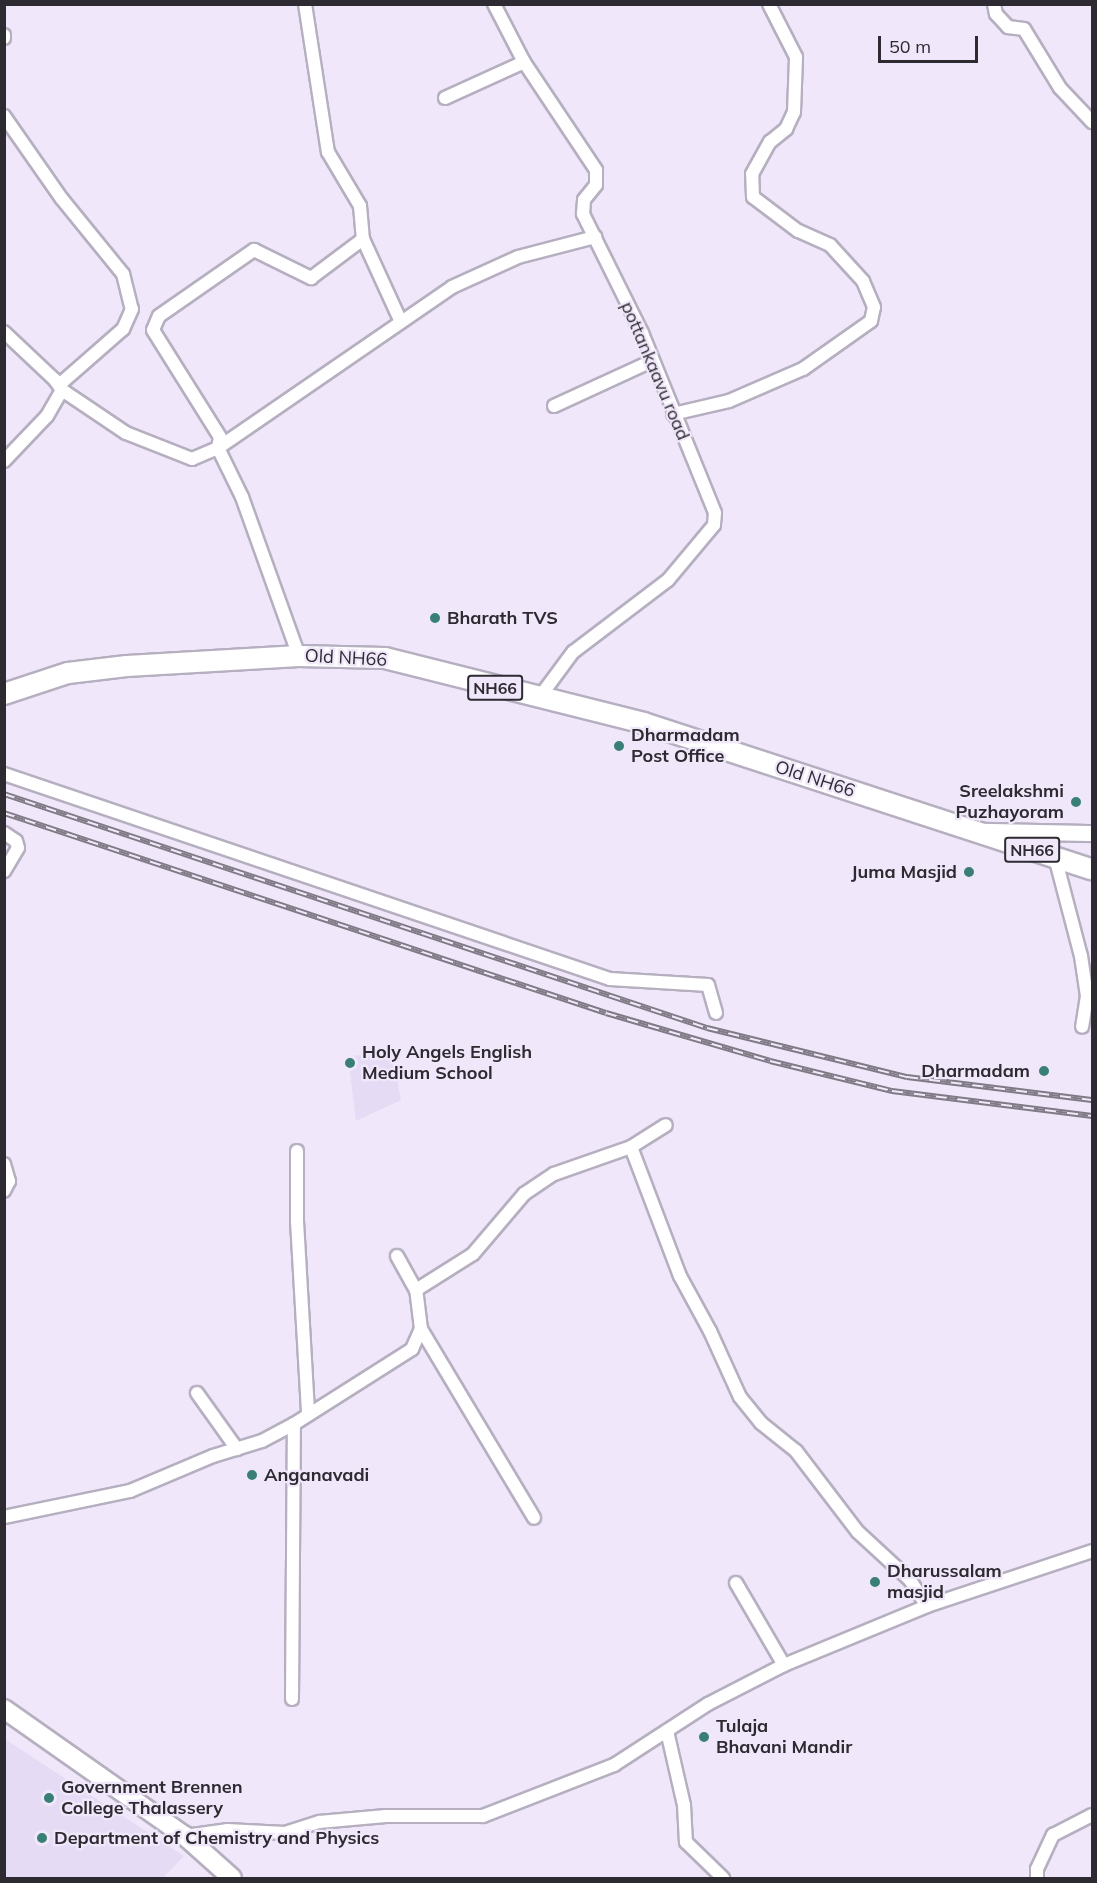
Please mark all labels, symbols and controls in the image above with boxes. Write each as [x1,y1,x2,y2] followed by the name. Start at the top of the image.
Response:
[881,24,982,62] scale bar
[889,35,931,58] text: 50 m
[616,299,694,443] street label: pottankaavu road
[447,607,558,629] place label: Bharath TVS
[428,611,442,625] marker: Bharath TVS
[304,645,388,671] street label: Old NH66
[466,675,524,701] road number: NH66
[631,725,740,768] place label: Dharmadam Post Office
[612,739,626,753] marker: Dharmadam Post Office
[772,756,858,802] street label: Old NH66
[955,781,1064,824] place label: Sreelakshmi Puzhayoram
[1069,795,1083,809] marker: Sreelakshmi Puzhayoram
[1004,837,1060,863] road number: NH66
[851,861,957,883] place label: Juma Masjid
[962,865,976,879] marker: Juma Masjid
[362,1042,532,1084] place label: Holy Angels English Medium School
[343,1056,357,1070] marker: Holy Angels English Medium School
[921,1060,1030,1082] place label: Dharmadam
[1035,1062,1053,1080] marker: Dharmadam
[264,1464,369,1486] place label: Anganavadi
[245,1468,259,1482] marker: Anganavadi
[887,1561,1002,1604] place label: Dharussalam masjid
[868,1575,882,1589] marker: Dharussalam masjid
[716,1716,852,1758] place label: Tulaja Bhavani Mandir
[697,1730,711,1744] marker: Tulaja Bhavani Mandir
[61,1777,242,1820] place label: Government Brennen College Thalassery
[42,1791,56,1805] marker: Government Brennen College Thalassery
[54,1827,379,1849] place label: Department of Chemistry and Physics
[35,1831,49,1845] marker: Department of Chemistry and Physics

